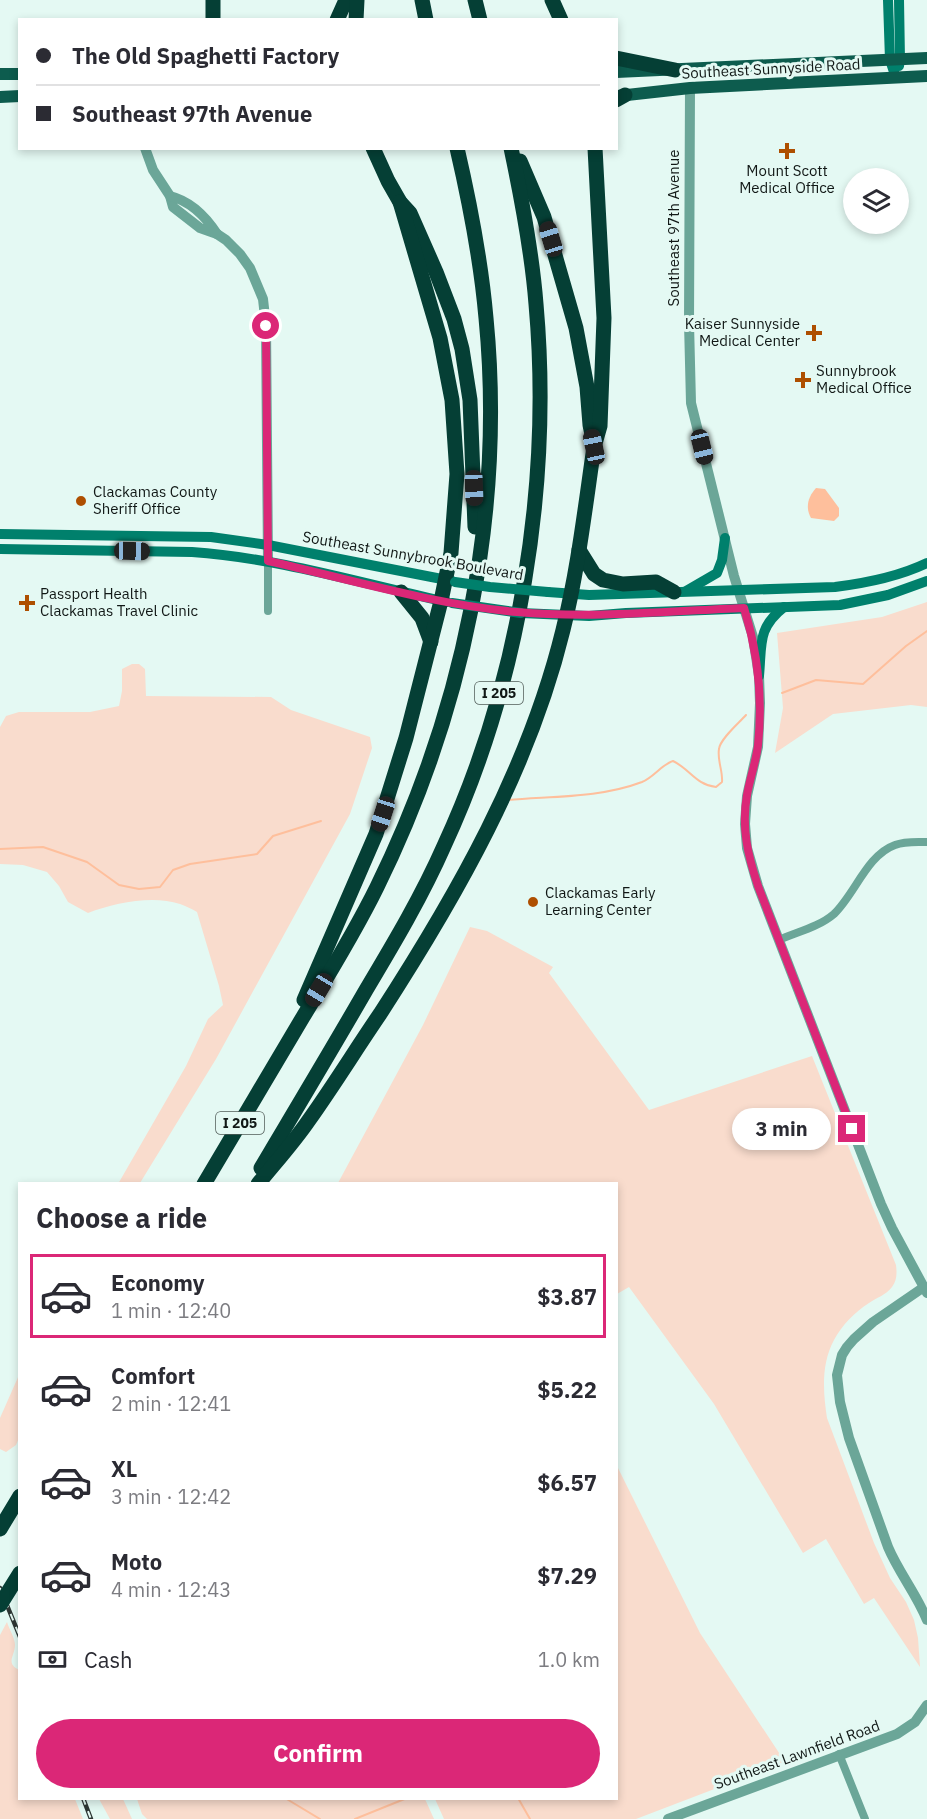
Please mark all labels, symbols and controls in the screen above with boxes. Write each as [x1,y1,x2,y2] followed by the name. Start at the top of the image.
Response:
[72,41,339,70] text: The Old Spaghetti Factory
[681,54,861,83] street label: Southeast Sunnyside Road
[72,99,312,128] text: Southeast 97th Avenue
[778,142,796,160] marker: Mount Scott Medical Office
[664,149,683,307] street label: Southeast 97th Avenue
[739,161,835,197] place label: Mount Scott Medical Office
[843,168,909,234] map controls
[843,168,909,234] button: layers
[537,219,565,259] car
[252,312,279,339] route start
[685,314,800,350] place label: Kaiser Sunnyside Medical Center
[805,324,823,342] marker: Kaiser Sunnyside Medical Center
[816,361,912,397] place label: Sunnybrook Medical Office
[794,371,812,389] marker: Sunnybrook Medical Office
[689,427,715,467] car
[581,428,607,466] car
[464,470,484,506] car
[93,482,218,518] place label: Clackamas County Sheriff Office
[74,494,88,508] marker: Clackamas County Sheriff Office
[301,527,525,584] street label: Southeast Sunnybrook Boulevard
[114,542,150,560] car
[40,584,199,620] place label: Passport Health Clackamas Travel Clinic
[18,594,36,612] marker: Passport Health Clackamas Travel Clinic
[475,682,523,704] road number: I 205
[369,794,397,834] car
[545,883,656,919] place label: Clackamas Early Learning Center
[526,895,540,909] marker: Clackamas Early Learning Center
[302,970,336,1010] car
[732,1108,831,1150] callout: 3 min
[216,1112,264,1134] road number: I 205
[755,1115,808,1142] text: 3 min
[838,1115,865,1142] route end
[36,1200,207,1235] text: Choose a ride
[111,1268,205,1297] text: Economy
[39,1269,93,1323] icon: car
[537,1282,597,1311] text: $3.87
[111,1297,231,1324] text: 1 min · 12:40
[111,1361,195,1390] text: Comfort
[39,1362,93,1416] icon: car
[537,1375,597,1404] text: $5.22
[111,1390,231,1417] text: 2 min · 12:41
[111,1454,137,1483] text: XL
[39,1455,93,1509] icon: car
[537,1468,597,1497] text: $6.57
[111,1483,231,1510] text: 3 min · 12:42
[111,1547,162,1576] text: Moto
[39,1548,93,1602] icon: car
[537,1561,597,1590] text: $7.29
[111,1576,231,1603] text: 4 min · 12:43
[36,1643,69,1676] icon: cash
[84,1645,133,1674] text: Cash
[538,1646,600,1673] text: 1.0 km
[711,1716,882,1793] street label: Southeast Lawnfield Road
[36,1719,600,1788] button: Confirm

